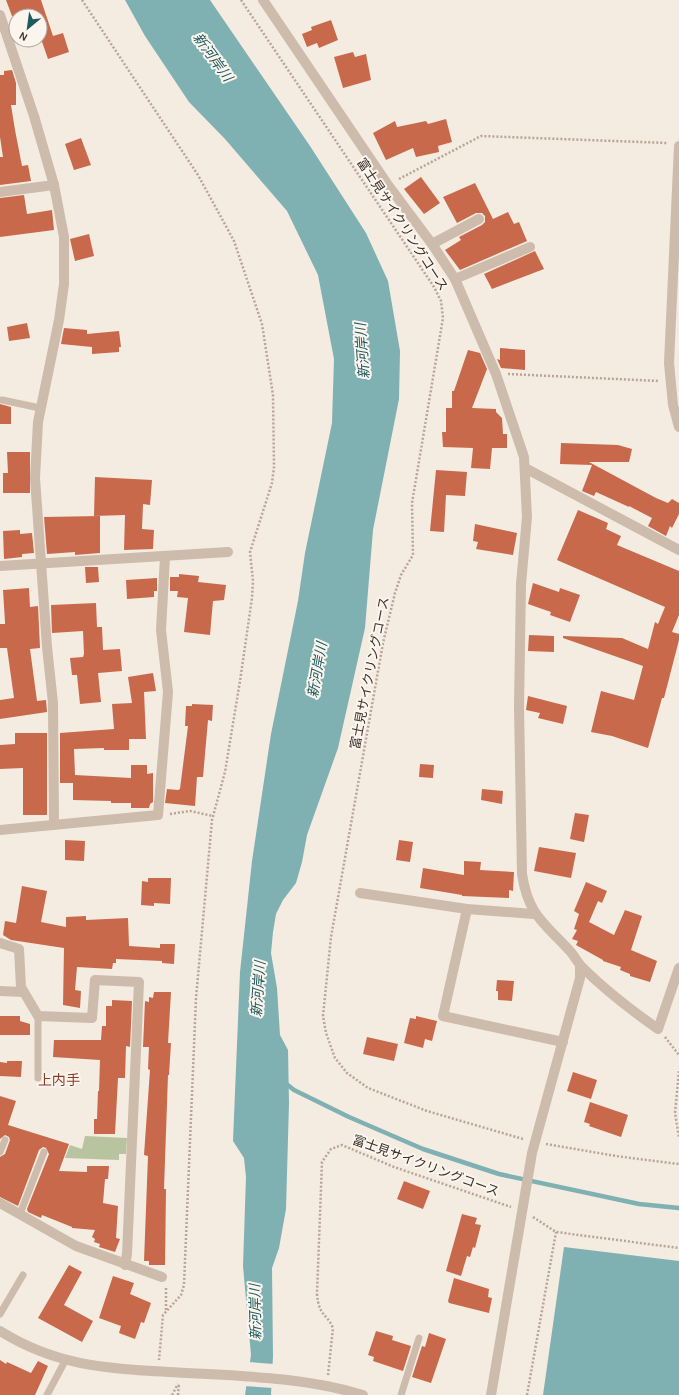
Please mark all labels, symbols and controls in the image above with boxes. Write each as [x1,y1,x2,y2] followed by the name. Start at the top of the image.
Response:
[8,8,48,48] north arrow
[17,29,30,44] text: N
[189,30,237,87] water label: 新河岸川
[354,155,451,293] street label: 富士見サイクリングコース
[352,320,373,379] water label: 新河岸川
[347,596,392,751] street label: 富士見サイクリングコース
[304,639,331,699] water label: 新河岸川
[248,959,269,1018] water label: 新河岸川
[38,1072,80,1089] district label: 上内手
[350,1132,501,1199] street label: 富士見サイクリングコース
[246,1282,264,1340] water label: 新河岸川

